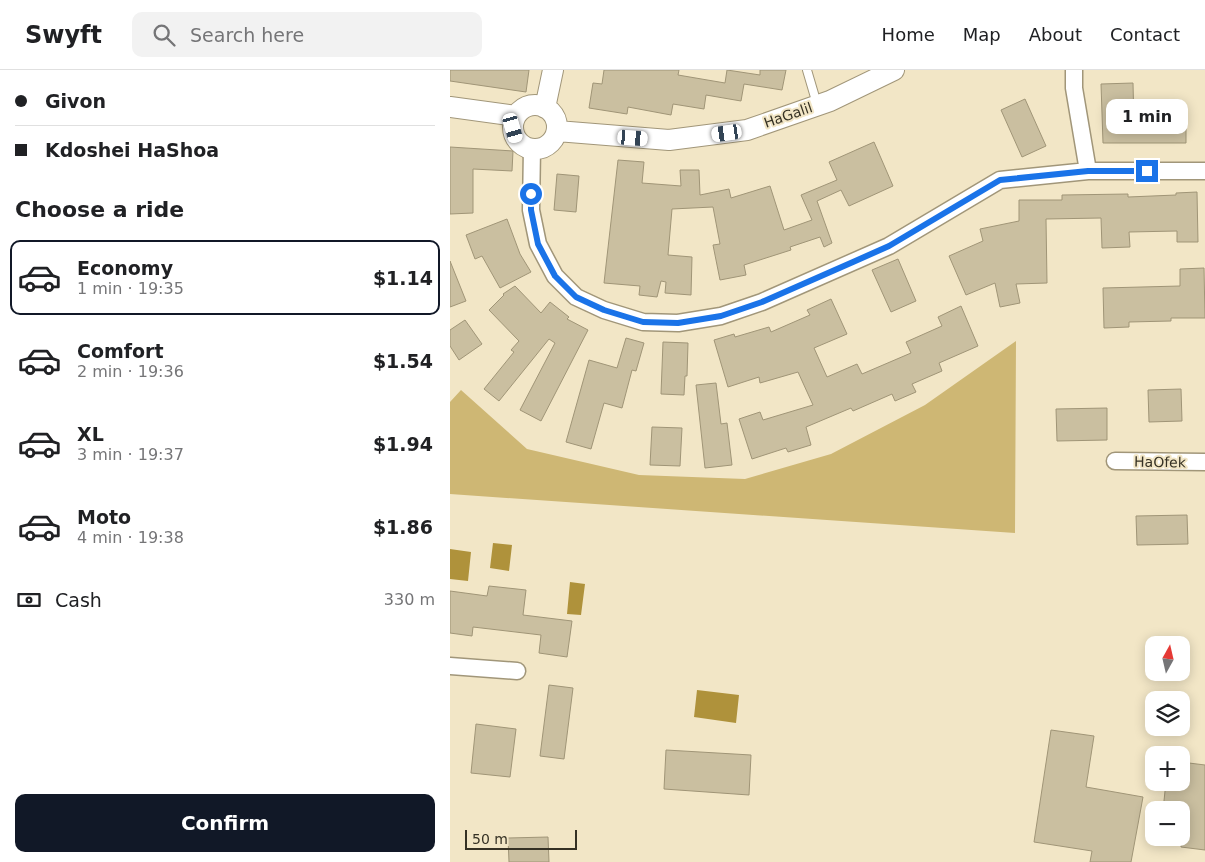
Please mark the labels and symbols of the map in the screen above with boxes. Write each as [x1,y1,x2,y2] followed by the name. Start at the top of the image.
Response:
[1106,98,1188,134] callout: 1 min
[762,99,814,131] street label: HaGalil
[501,112,524,144] car
[711,123,742,143] car
[617,129,648,147] car
[1136,160,1158,182] route end
[520,183,542,205] route start
[1134,454,1187,470] street label: HaOfek
[1145,636,1190,681] north arrow
[465,827,578,850] scale bar

